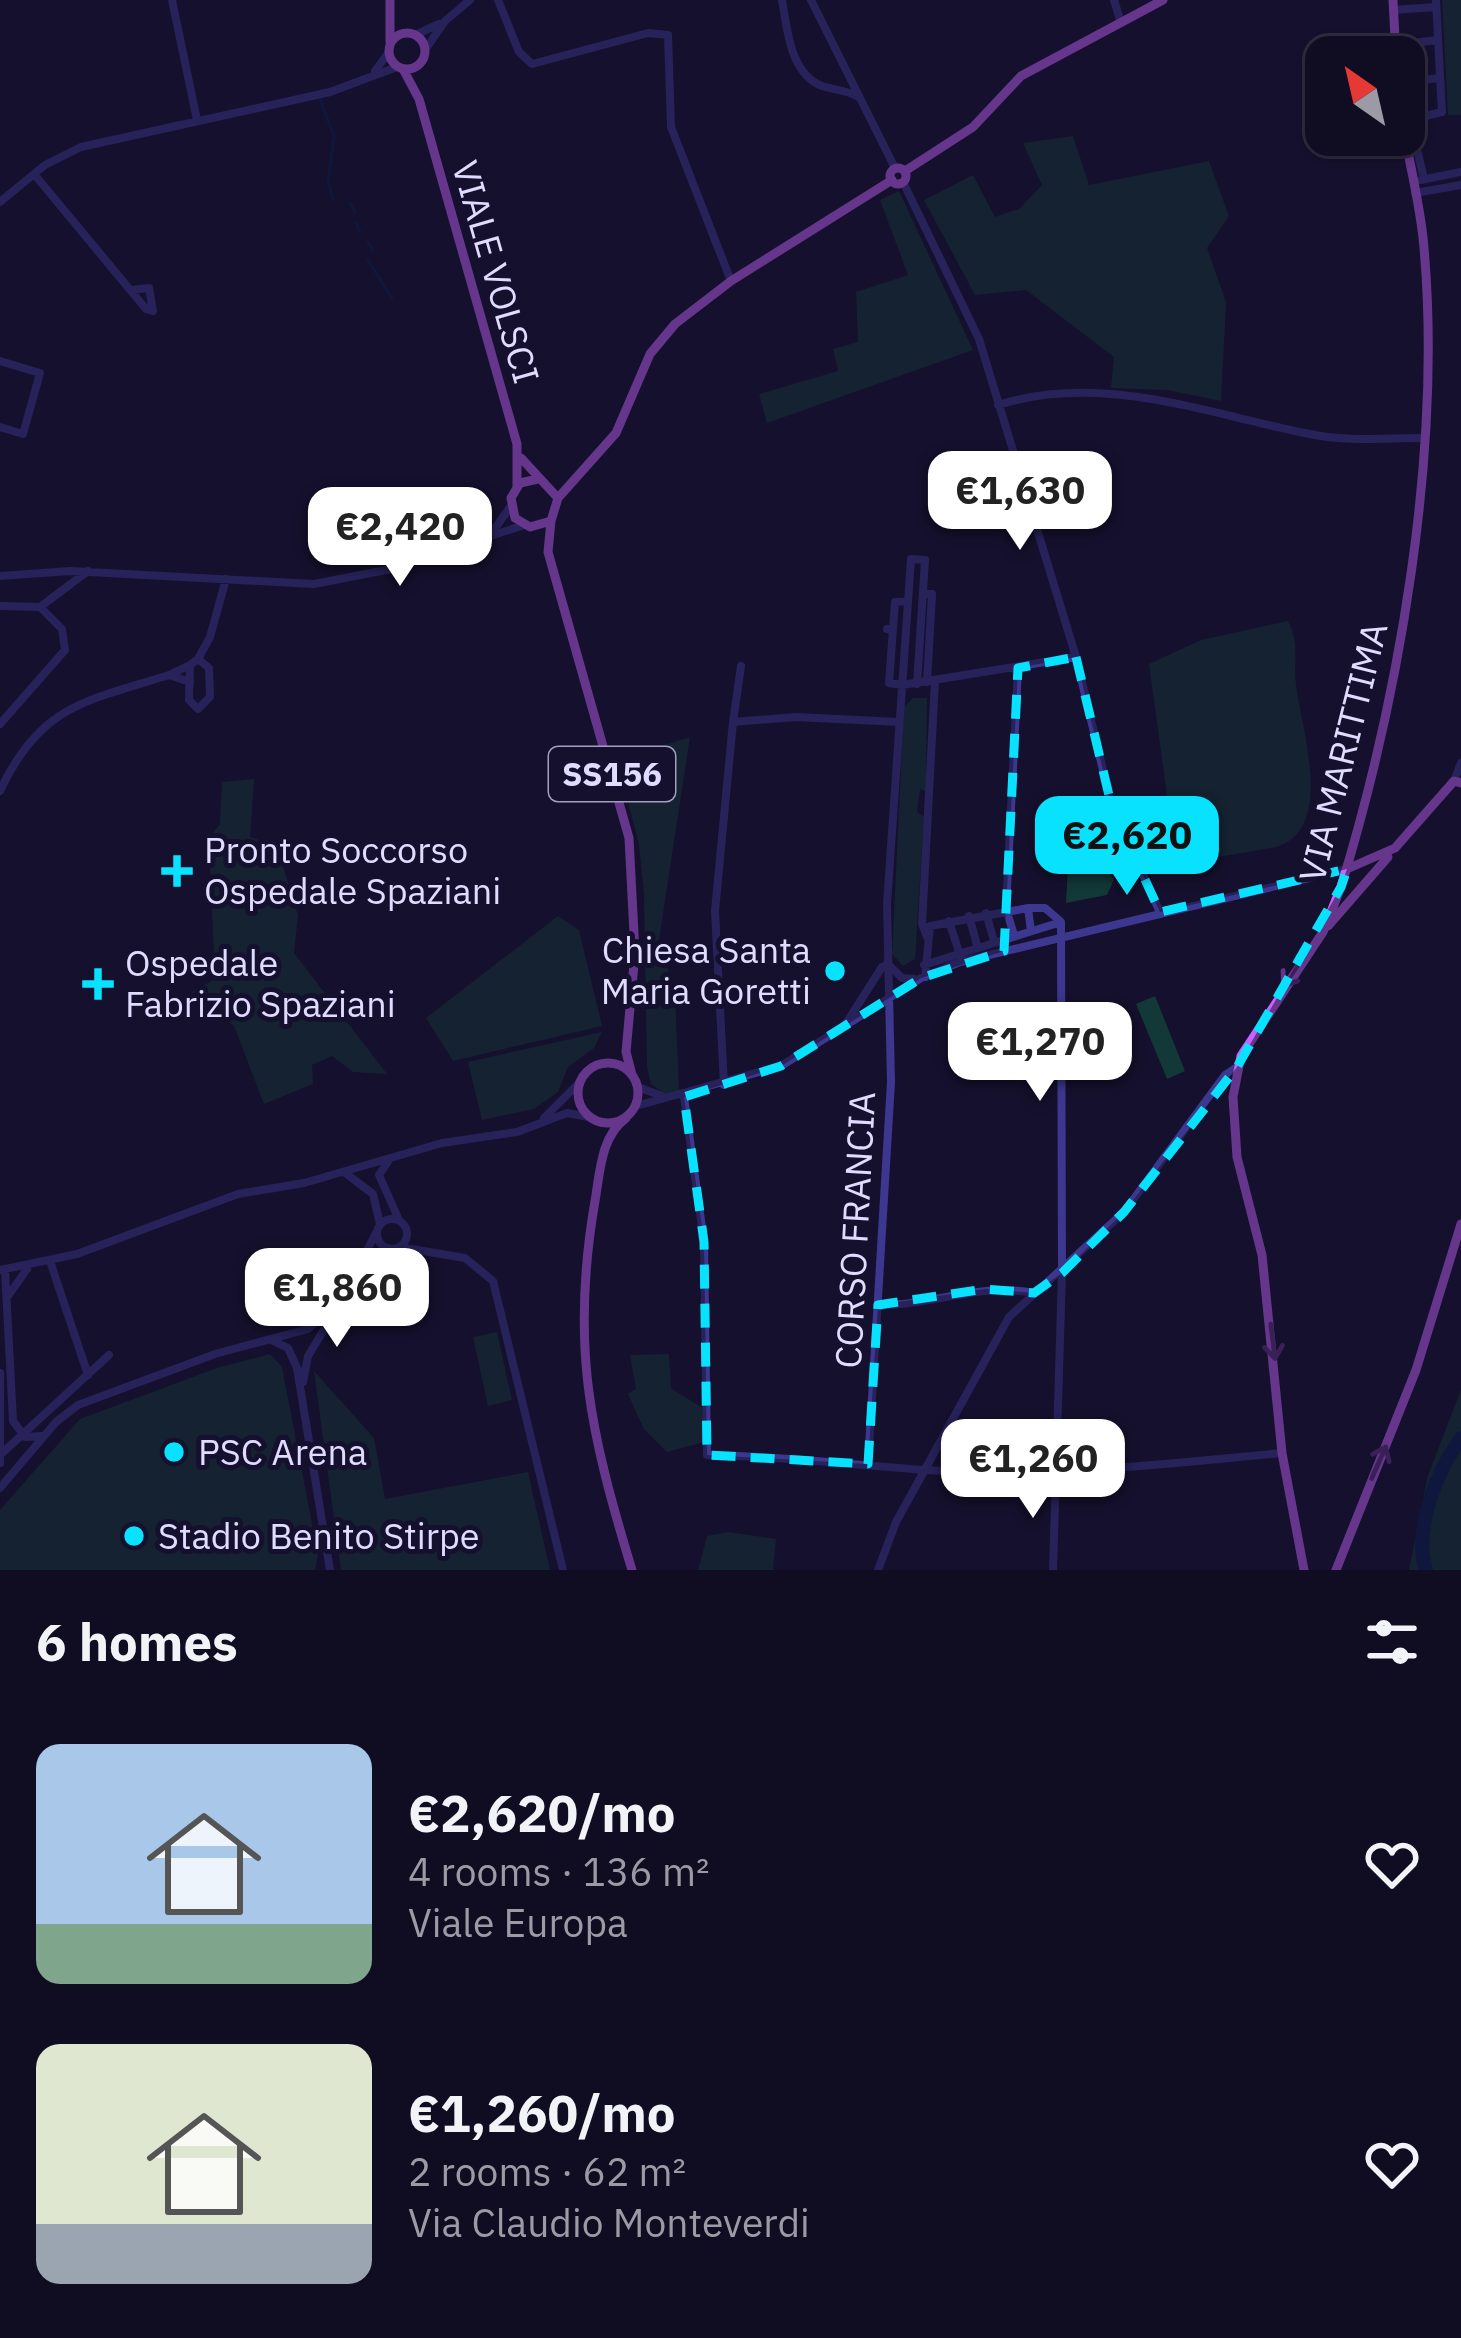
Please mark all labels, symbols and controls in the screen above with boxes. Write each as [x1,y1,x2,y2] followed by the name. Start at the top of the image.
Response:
[1305,36,1425,156] north arrow
[1305,36,1425,156] map controls
[442,155,551,389] street label: VIALE VOLSCI
[922,451,1118,553] pin: €1,630
[955,464,1085,515] text: €1,630
[302,487,498,589] pin: €2,420
[335,500,465,551] text: €2,420
[1288,617,1397,887] street label: VIA MARITTIMA
[549,747,675,801] road number: SS156
[1029,796,1225,898] pin: €2,620
[1062,809,1192,860] text: €2,620
[204,826,501,914] place label: Pronto Soccorso Ospedale Spaziani
[161,855,193,887] marker: Pronto Soccorso Ospedale Spaziani
[601,926,811,1014] place label: Chiesa Santa Maria Goretti
[125,939,396,1027] place label: Ospedale Fabrizio Spaziani
[1281,955,1307,988] one-way arrow
[822,958,848,984] marker: Chiesa Santa Maria Goretti
[82,968,114,1000] marker: Ospedale Fabrizio Spaziani
[942,1002,1138,1104] pin: €1,270
[975,1015,1105,1066] text: €1,270
[824,1091,885,1369] street label: CORSO FRANCIA
[239,1248,435,1350] pin: €1,860
[272,1261,402,1312] text: €1,860
[1263,1322,1285,1361] one-way arrow
[935,1419,1131,1521] pin: €1,260
[198,1428,367,1475] place label: PSC Arena
[968,1432,1098,1483] text: €1,260
[161,1439,187,1465] marker: PSC Arena
[1370,1444,1392,1480] one-way arrow
[158,1512,480,1559] place label: Stadio Benito Stirpe
[121,1523,147,1549] marker: Stadio Benito Stirpe
[36,1609,238,1675] text: 6 homes
[1359,1609,1425,1675] icon: filters
[408,1780,676,1846] text: €2,620/mo
[132,1792,276,1936] icon: home
[1359,1831,1425,1897] icon: heart
[408,1846,710,1897] text: 4 rooms · 136 m²
[408,1897,628,1948] text: Viale Europa
[408,2080,676,2146] text: €1,260/mo
[132,2092,276,2236] icon: home
[1359,2131,1425,2197] icon: heart
[408,2146,686,2197] text: 2 rooms · 62 m²
[408,2197,810,2248] text: Via Claudio Monteverdi

